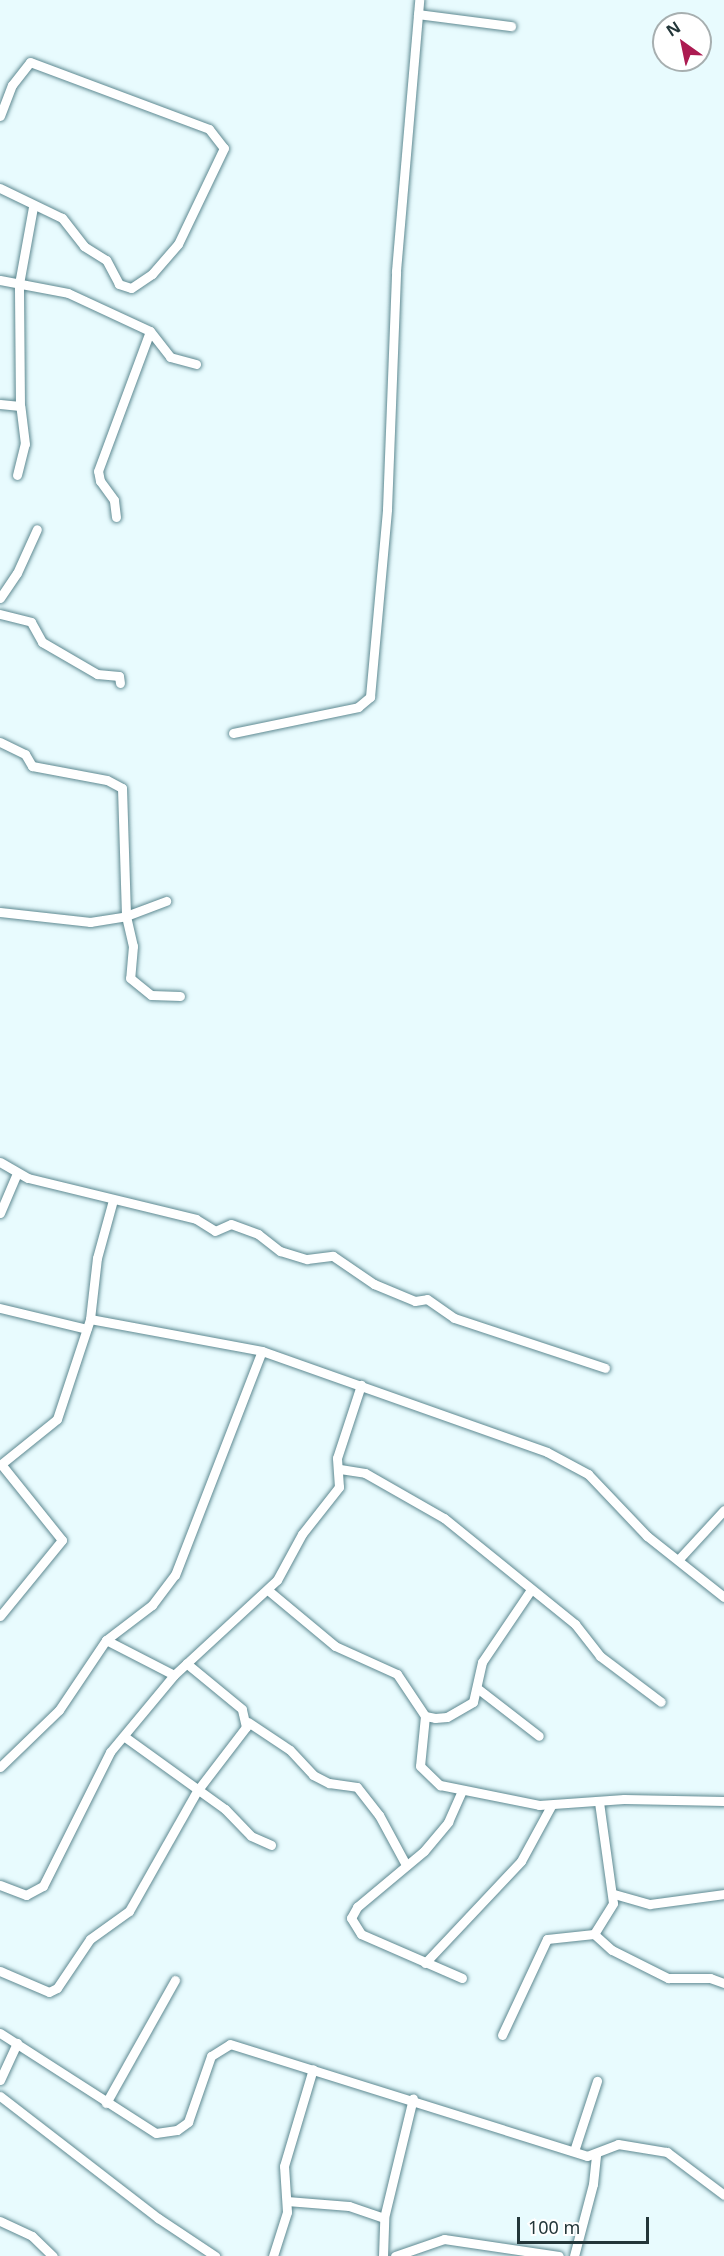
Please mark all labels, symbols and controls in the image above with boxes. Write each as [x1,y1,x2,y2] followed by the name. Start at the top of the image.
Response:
[652,12,712,72] north arrow
[662,16,685,41] text: N
[520,2205,652,2243] scale bar
[528,2215,580,2239] text: 100 m

